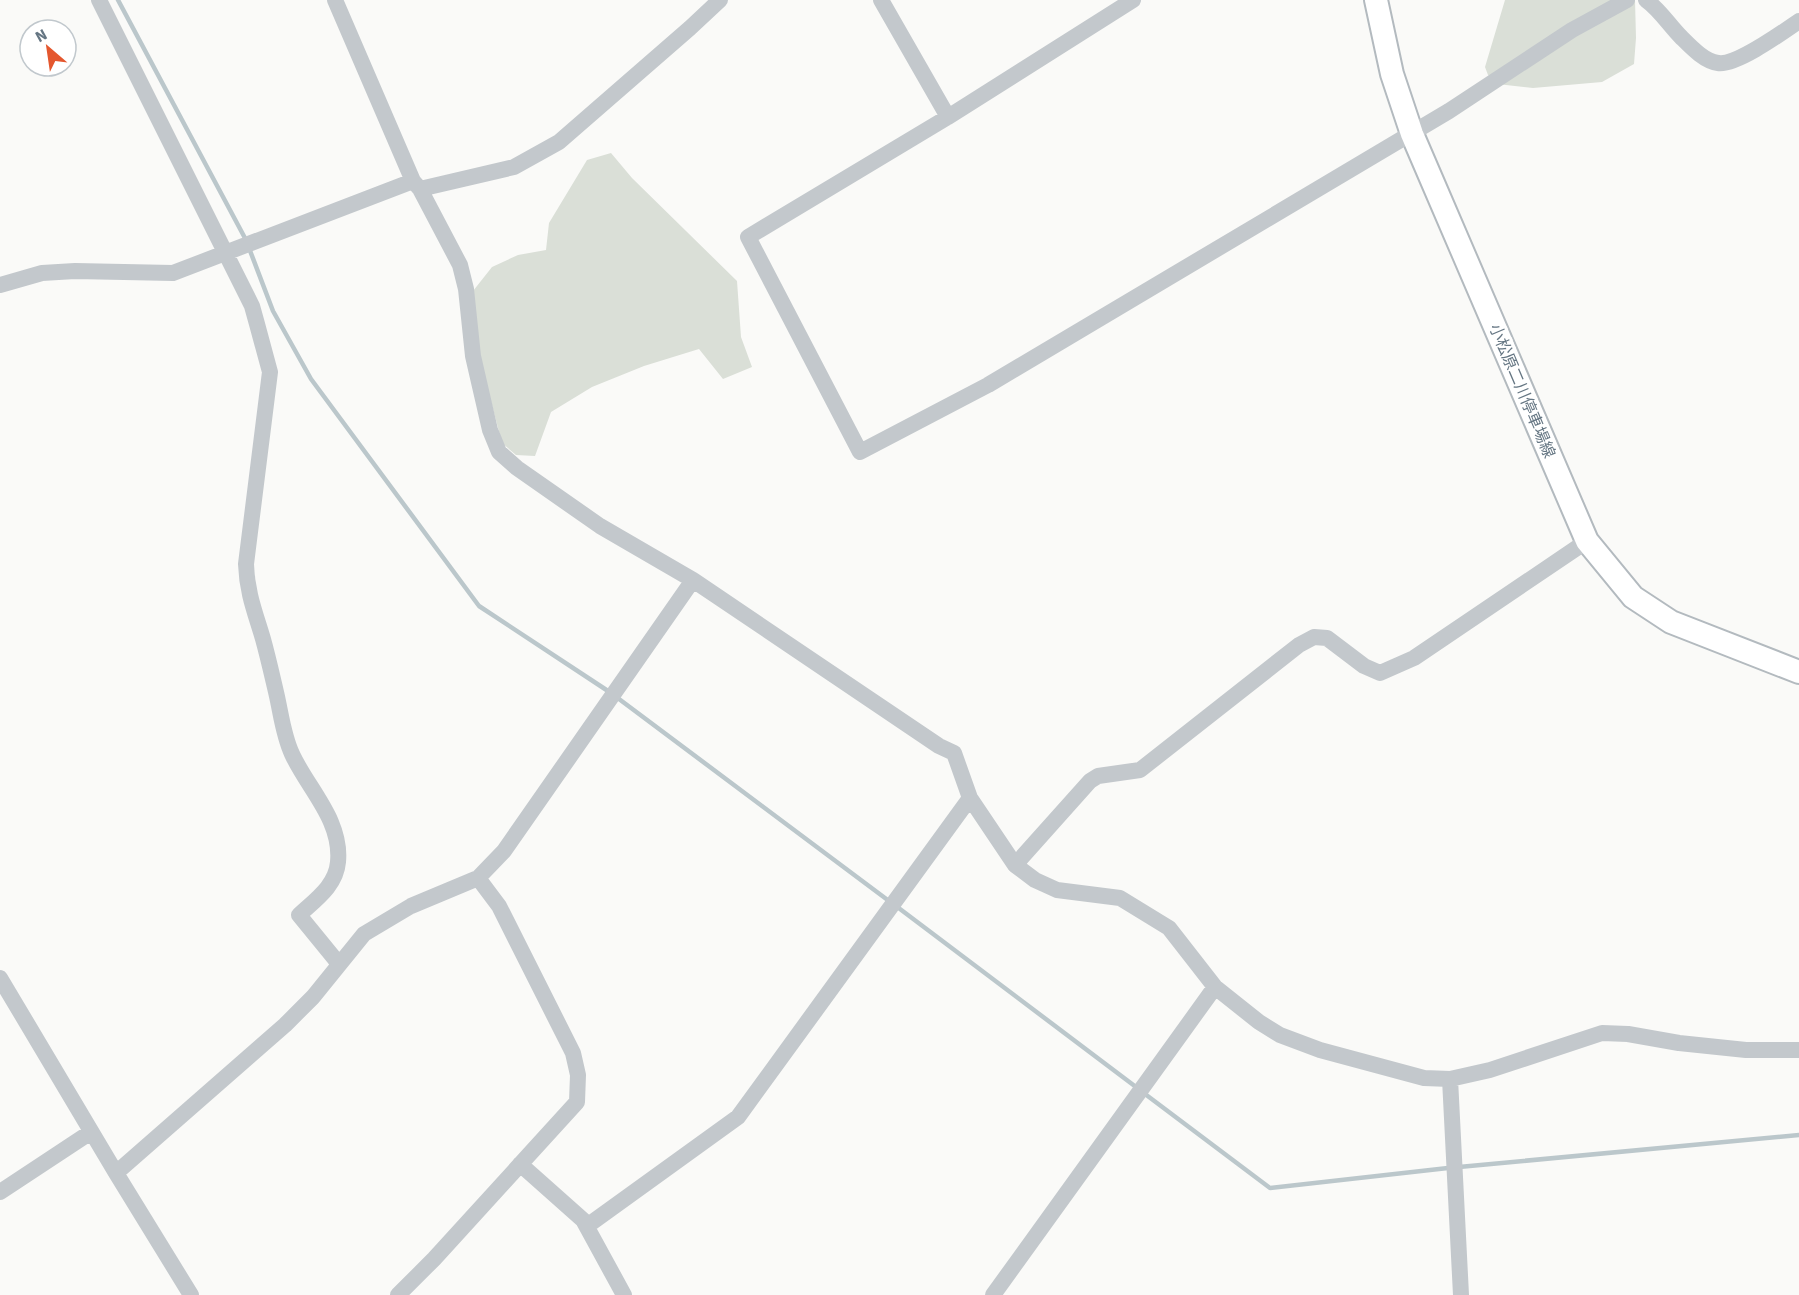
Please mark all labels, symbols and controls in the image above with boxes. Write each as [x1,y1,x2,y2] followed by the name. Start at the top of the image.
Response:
[18,18,78,78] north arrow
[31,24,51,48] text: N
[1484,320,1560,462] street label: 小松原二川停車場線

